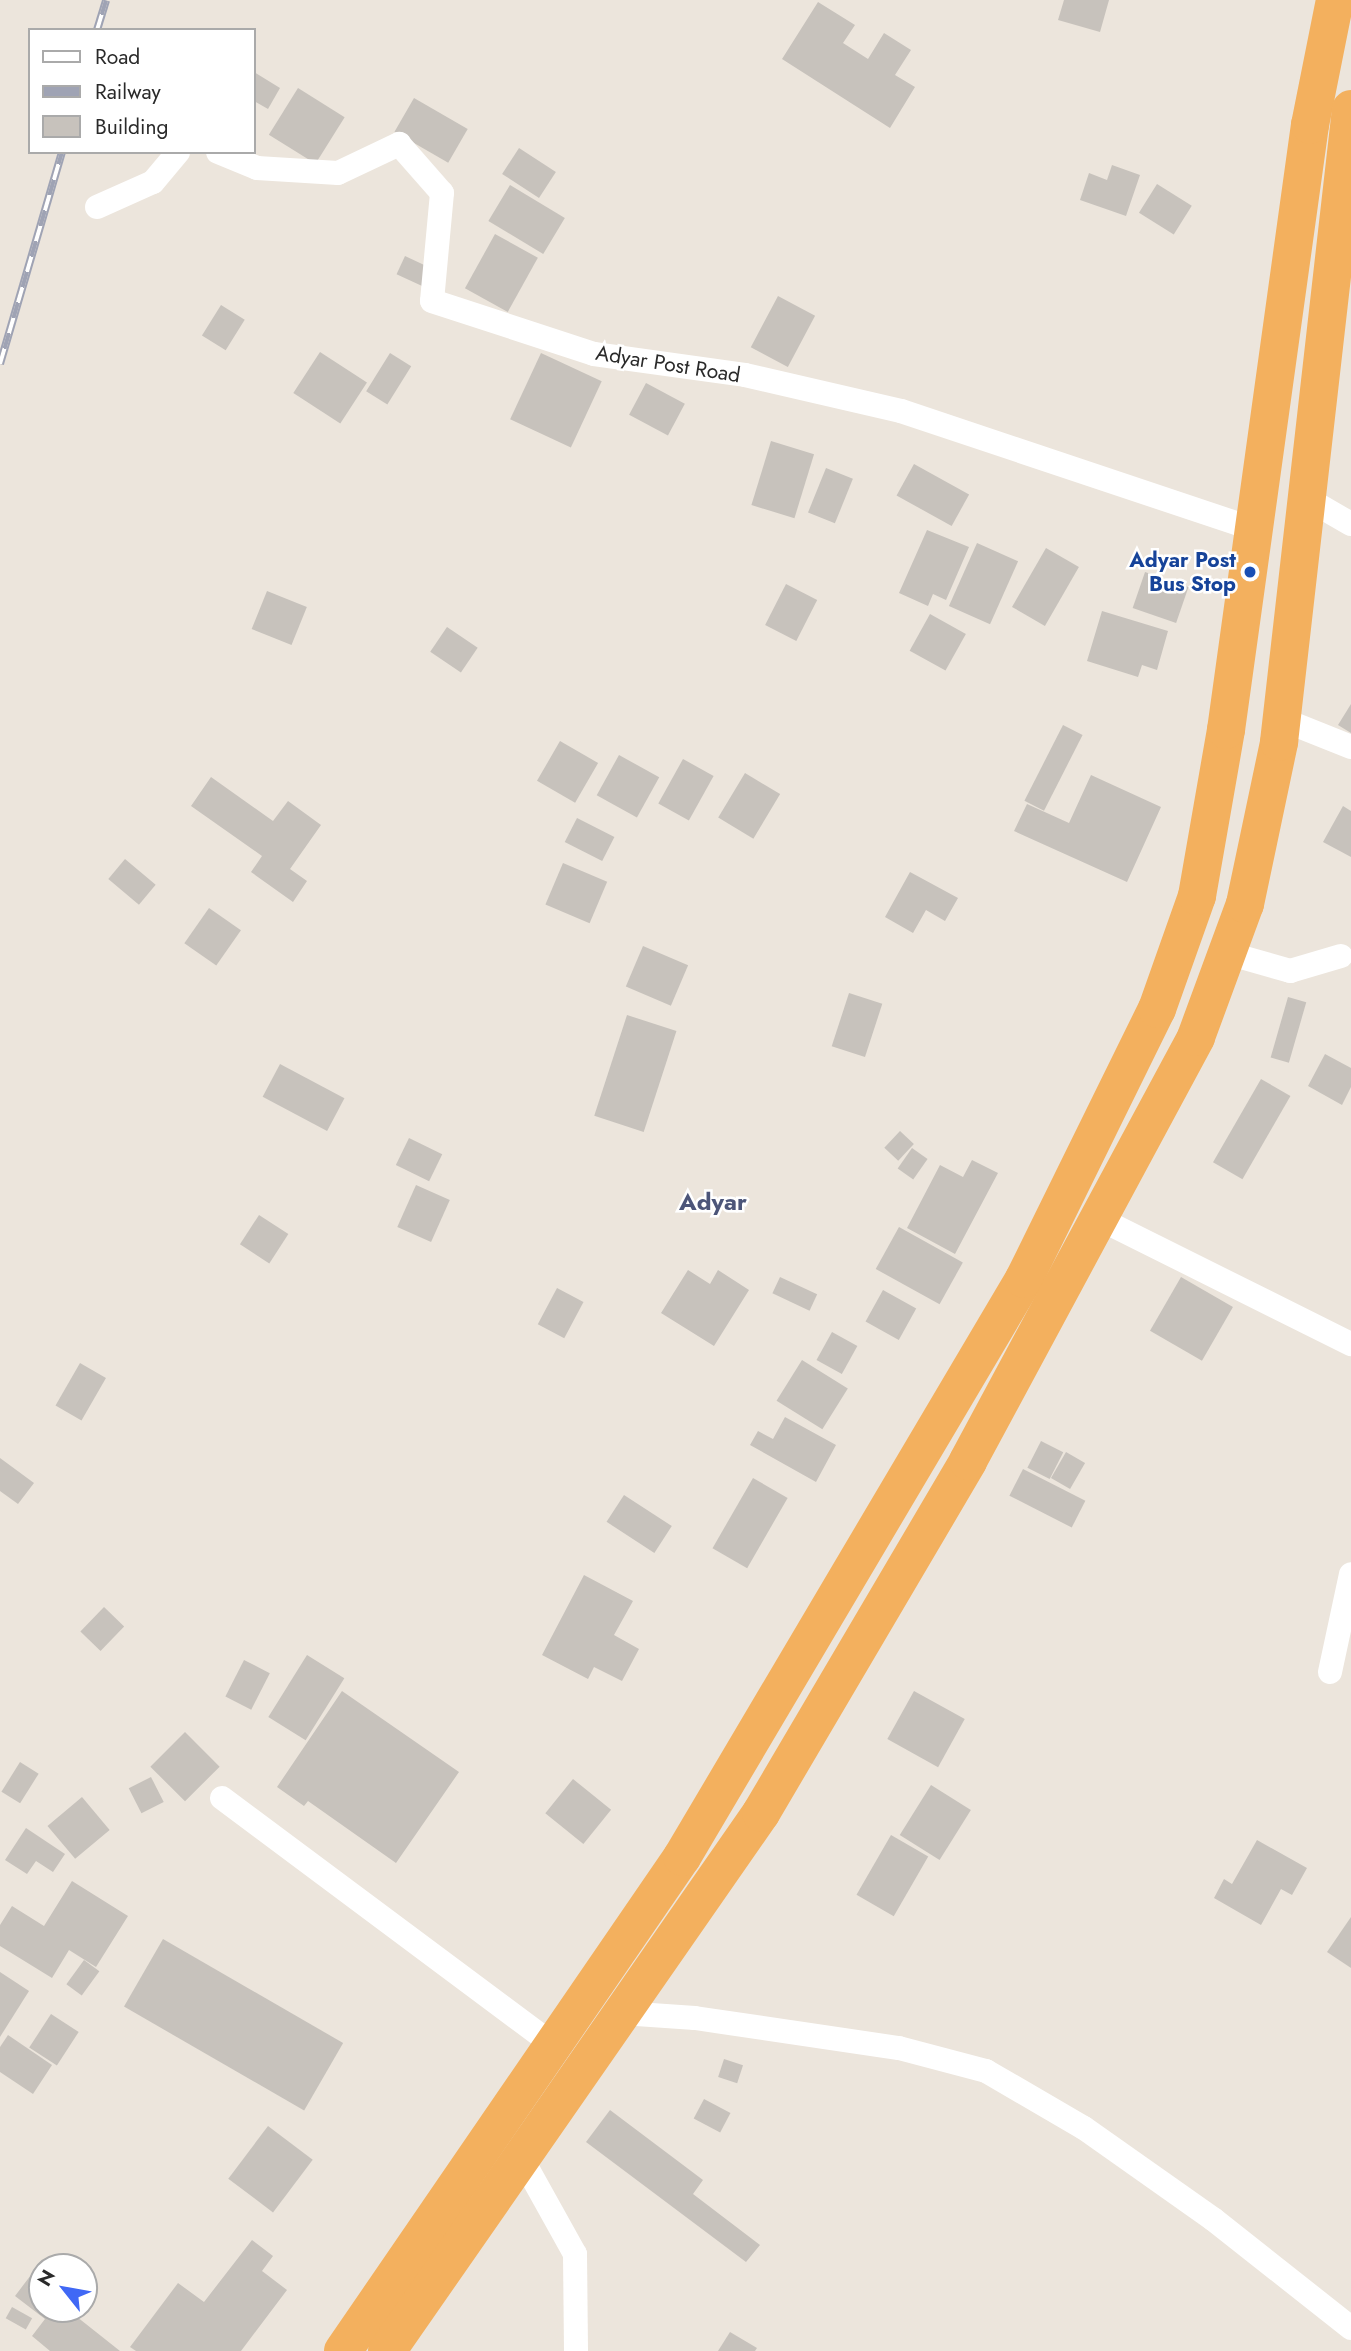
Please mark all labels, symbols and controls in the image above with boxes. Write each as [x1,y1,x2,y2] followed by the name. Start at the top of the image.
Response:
[28,28,256,154] legend
[95,42,140,72] text: Road
[95,77,161,107] text: Railway
[95,112,168,142] text: Building
[594,340,742,388] street label: Adyar Post Road
[1129,547,1236,597] place label: Adyar Post Bus Stop
[1242,564,1258,580] marker: Adyar Post Bus Stop
[679,1188,747,1216] district label: Adyar
[28,2253,98,2323] north arrow
[31,2265,62,2291] text: N

